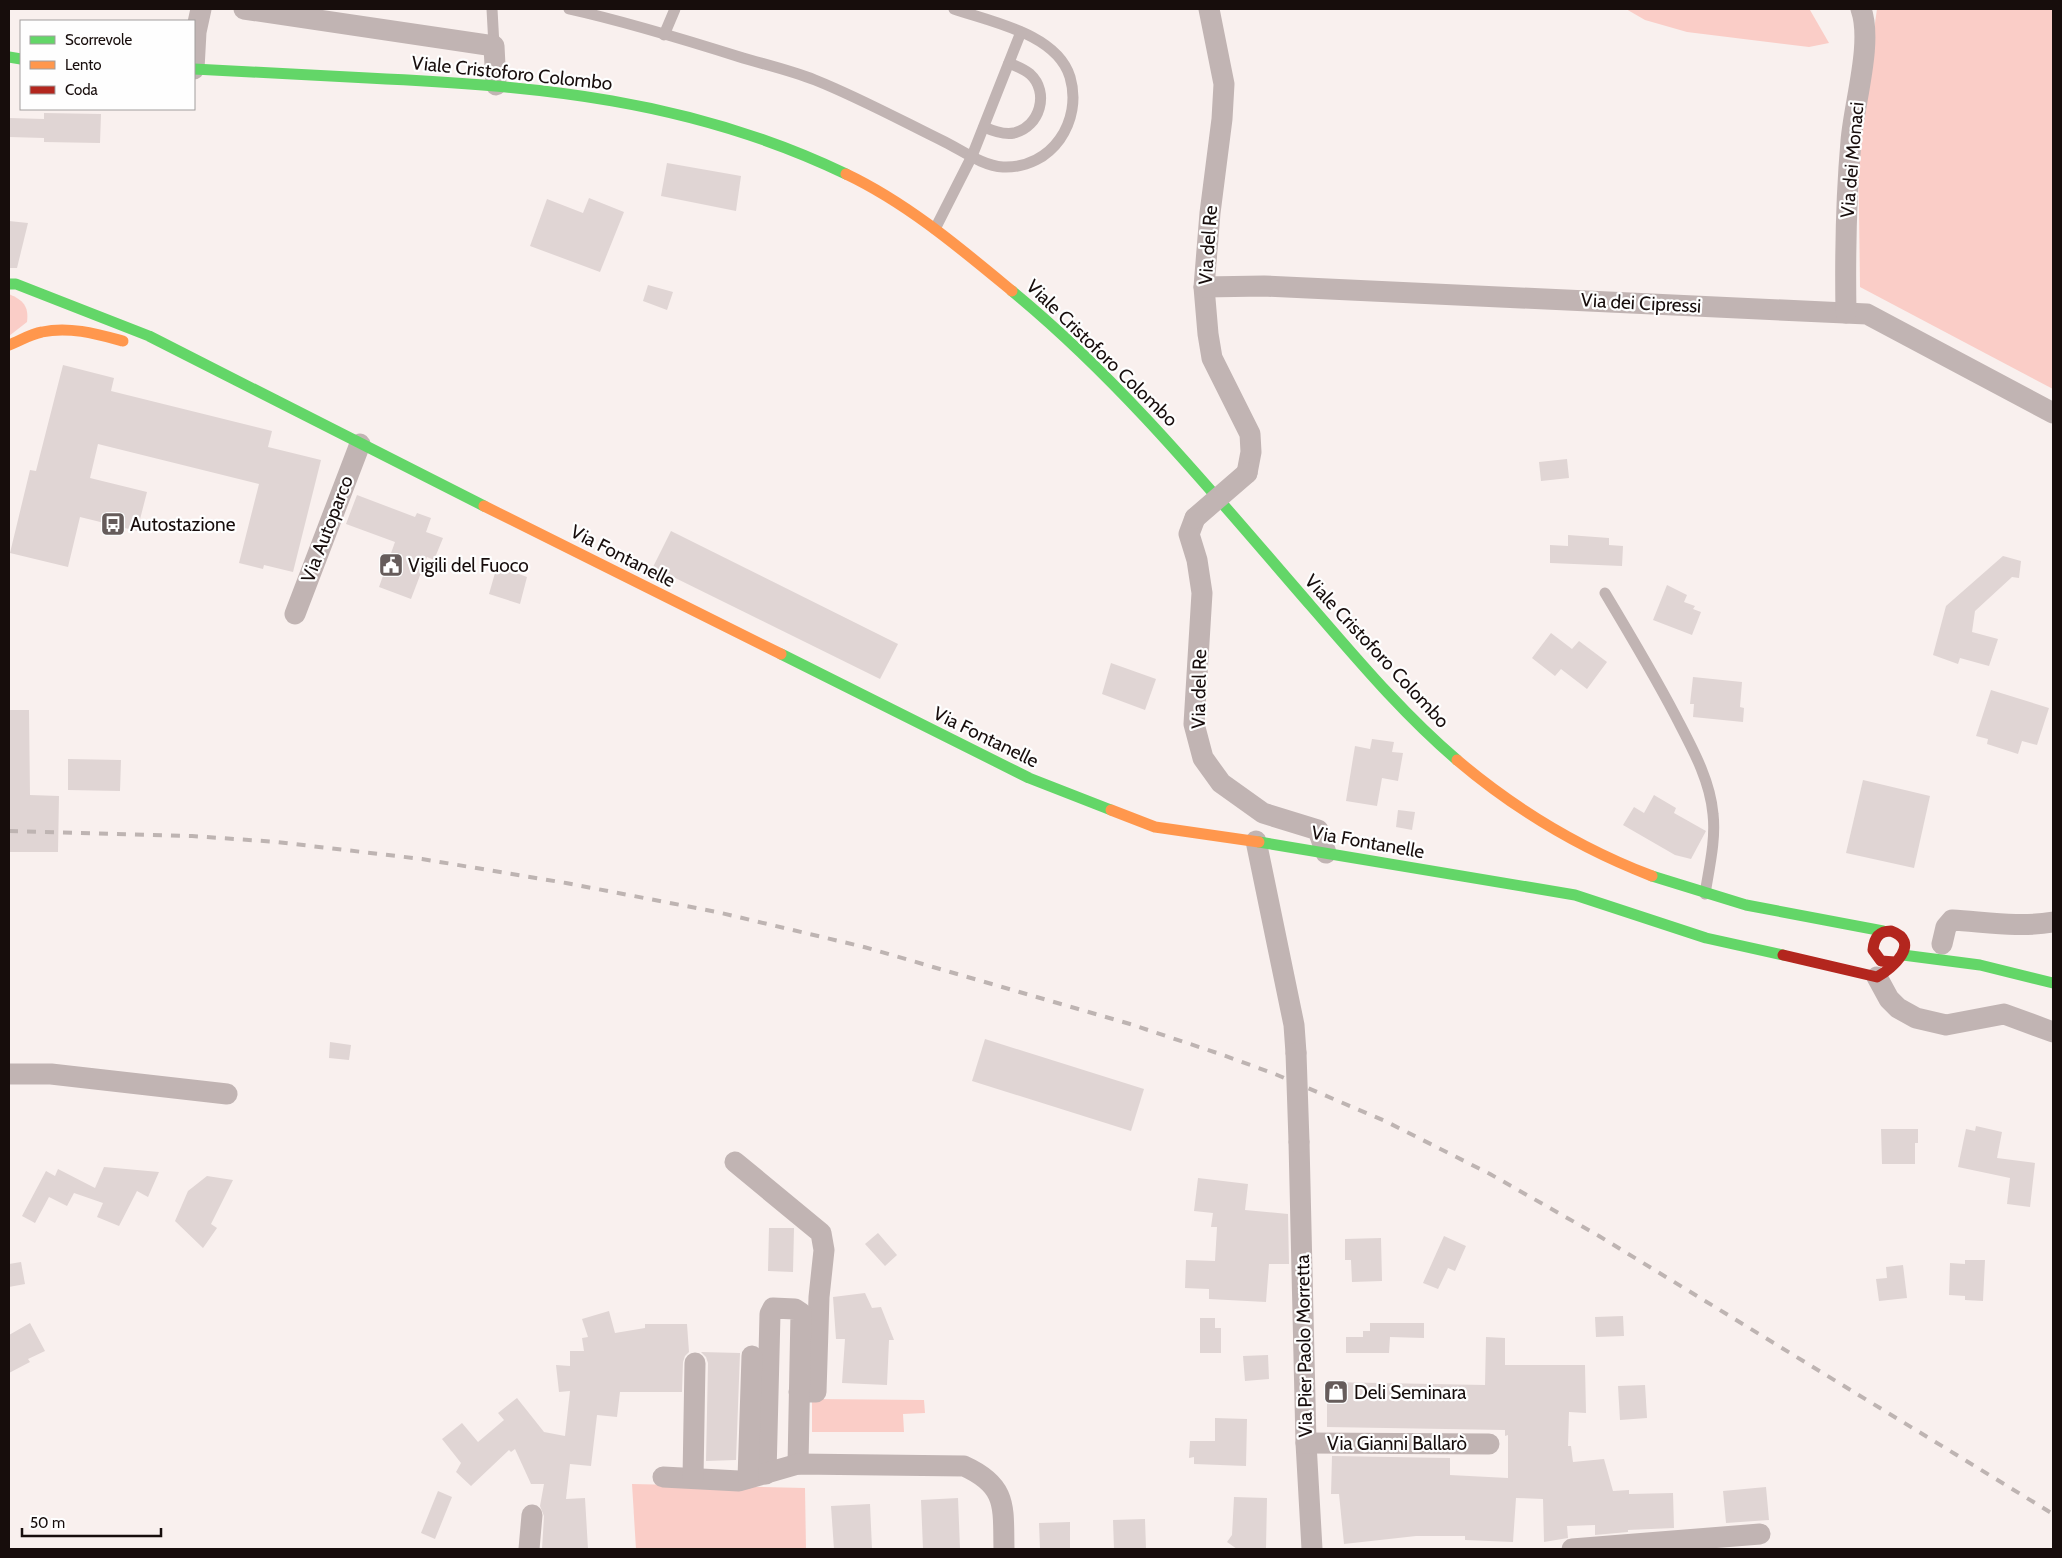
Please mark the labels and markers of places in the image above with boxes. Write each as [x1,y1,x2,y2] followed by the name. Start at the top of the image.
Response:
[100,511,126,537] bus stop icon: Autostazione
[130,513,236,536] place label: Autostazione
[378,552,404,578] public building icon: Vigili del Fuoco
[408,554,529,577] place label: Vigili del Fuoco
[1323,1379,1349,1405] shop icon: Deli Seminara
[1354,1381,1466,1404] place label: Deli Seminara

